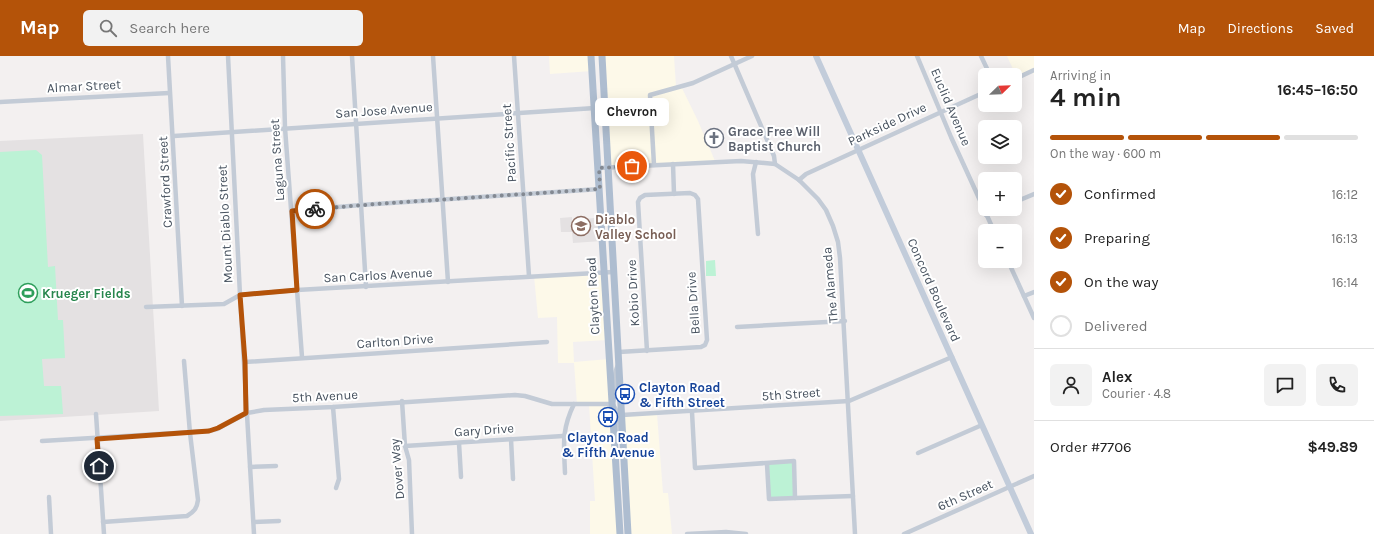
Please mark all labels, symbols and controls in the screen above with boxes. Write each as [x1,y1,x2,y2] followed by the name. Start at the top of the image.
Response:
[83,10,363,46] search box
[20,17,59,39] text: Map
[97,17,119,39] icon: search
[129,19,210,37] text: Search here
[1178,20,1206,37] text: Map
[1228,20,1293,37] text: Directions
[1315,20,1354,37] text: Saved
[928,66,974,148] street label: Euclid Avenue
[978,68,1022,112] north arrow
[978,68,1022,268] map controls
[1050,68,1111,83] text: Arriving in
[47,77,121,95] street label: Almar Street
[1277,81,1358,99] text: 16:45–16:50
[1050,82,1121,113] text: 4 min
[595,98,669,126] callout: Chevron
[335,99,434,121] street label: San Jose Avenue
[845,99,929,149] street label: Parkside Drive
[499,103,519,183] street label: Pacific Street
[607,104,657,119] text: Chevron
[267,118,287,202] street label: Laguna Street
[978,120,1022,164] button: layers
[728,124,821,154] place label: Grace Free Will Baptist Church
[703,127,725,149] church icon: Grace Free Will Baptist Church
[155,136,175,228] street label: Crawford Street
[1050,146,1161,161] text: On the way · 600 m
[615,149,649,183] pin
[621,155,643,177] icon: bag
[214,164,236,284] street label: Mount Diablo Street
[978,172,1022,216] button: +
[1050,183,1072,205] icon: check
[1084,185,1156,203] text: Confirmed
[1331,187,1358,202] text: 16:12
[295,189,335,229] courier
[304,198,326,220] icon: bike
[595,212,677,242] place label: Diablo Valley School
[570,215,592,237] school or university icon: Diablo Valley School
[978,224,1022,268] button: −
[1050,227,1072,249] icon: check
[1084,229,1150,247] text: Preparing
[1331,231,1358,246] text: 16:13
[904,236,964,344] street label: Concord Boulevard
[819,246,841,324] street label: The Alameda
[583,257,603,335] street label: Clayton Road
[624,259,642,327] street label: Kobio Drive
[323,265,433,285] street label: San Carlos Avenue
[683,271,703,335] street label: Bella Drive
[1050,271,1072,293] icon: check
[1084,273,1158,291] text: On the way
[1332,275,1358,290] text: 16:14
[17,282,39,304] sports icon: Krueger Fields
[42,286,131,301] place label: Krueger Fields
[1084,317,1148,335] text: Delivered
[356,331,434,351] street label: Carlton Drive
[1050,364,1092,406] button: person
[1264,364,1306,406] button: chat
[1316,364,1358,406] button: phone
[1102,368,1132,386] text: Alex
[639,380,725,410] place label: Clayton Road & Fifth Street
[614,383,636,405] bus stop icon: Clayton Road & Fifth Street
[761,384,821,404] street label: 5th Street
[1102,386,1171,401] text: Courier · 4.8
[292,387,359,405] street label: 5th Avenue
[597,406,619,428] bus stop icon: Clayton Road & Fifth Avenue
[454,420,515,440] street label: Gary Drive
[561,430,655,460] place label: Clayton Road & Fifth Avenue
[387,438,407,500] street label: Dover Way
[1050,438,1132,456] text: Order #7706
[1308,438,1358,456] text: $49.89
[82,449,116,483] pin
[88,455,110,477] icon: home
[935,476,995,514] street label: 6th Street

